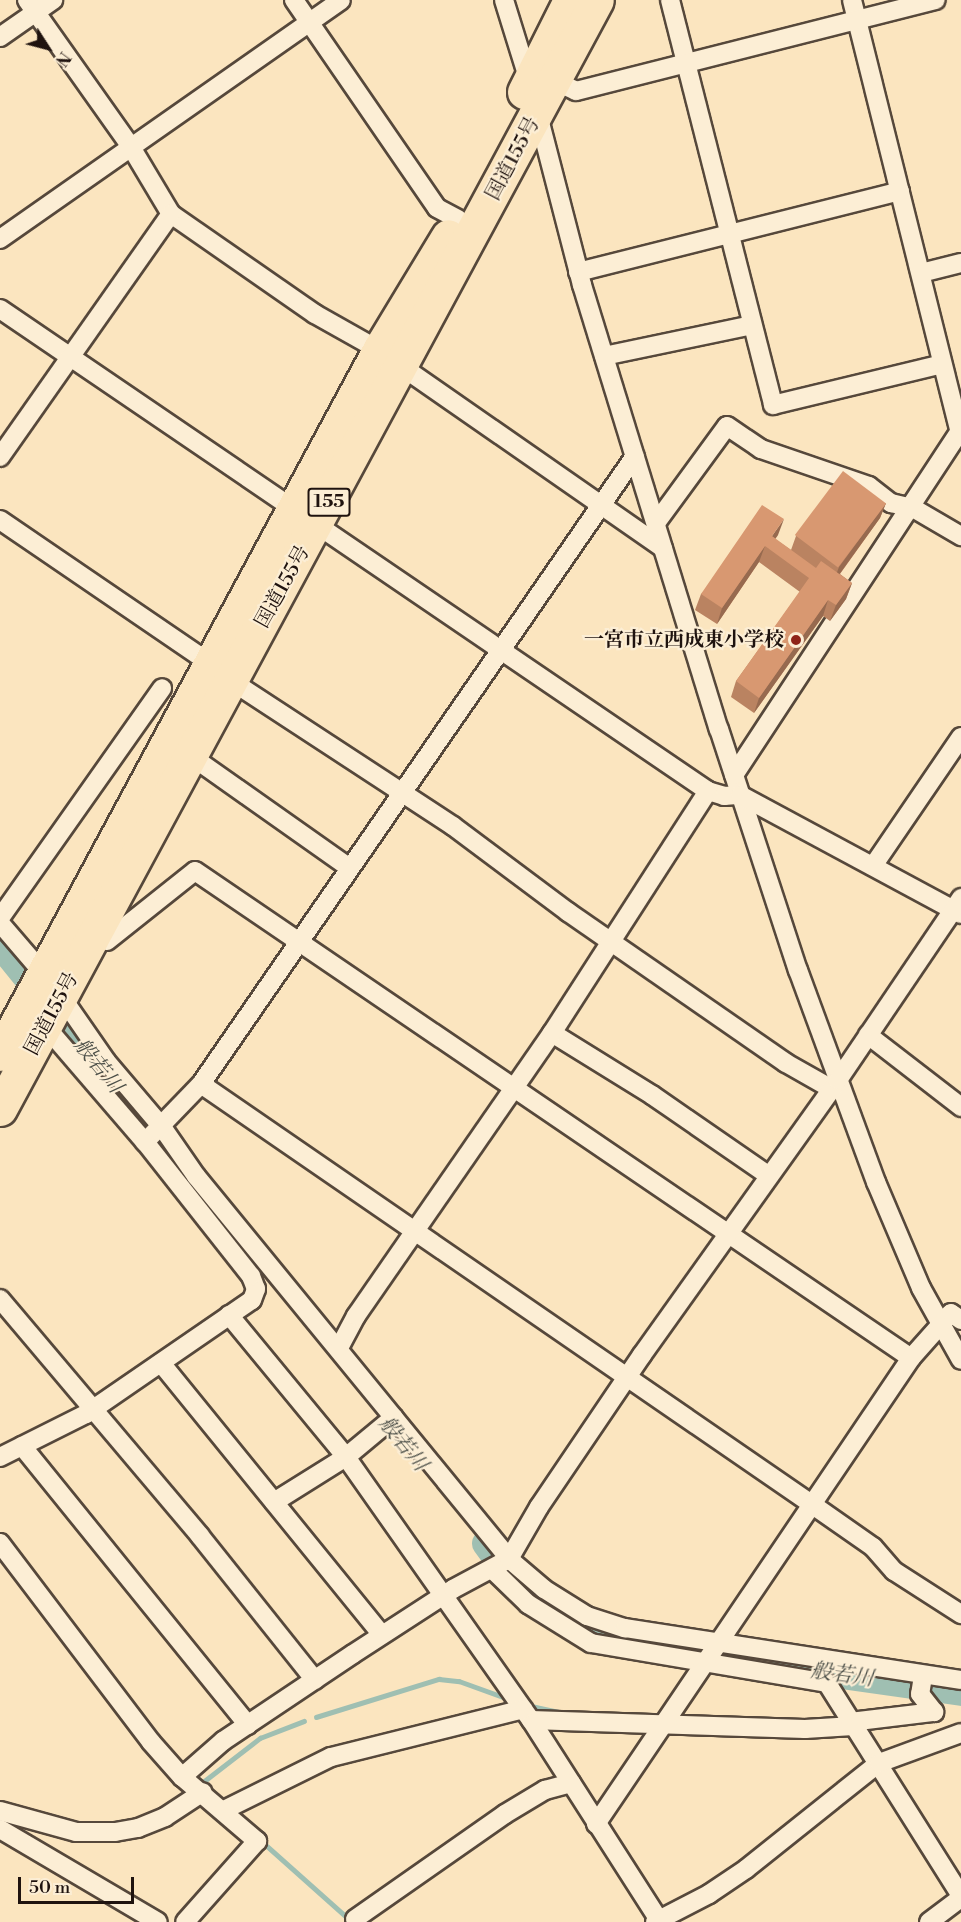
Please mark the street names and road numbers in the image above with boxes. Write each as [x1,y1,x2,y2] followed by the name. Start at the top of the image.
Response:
[481,113,545,205] street label: 国道155号
[306,487,352,517] road number: 155
[251,542,315,632] street label: 国道155号
[20,968,84,1060] street label: 国道155号

